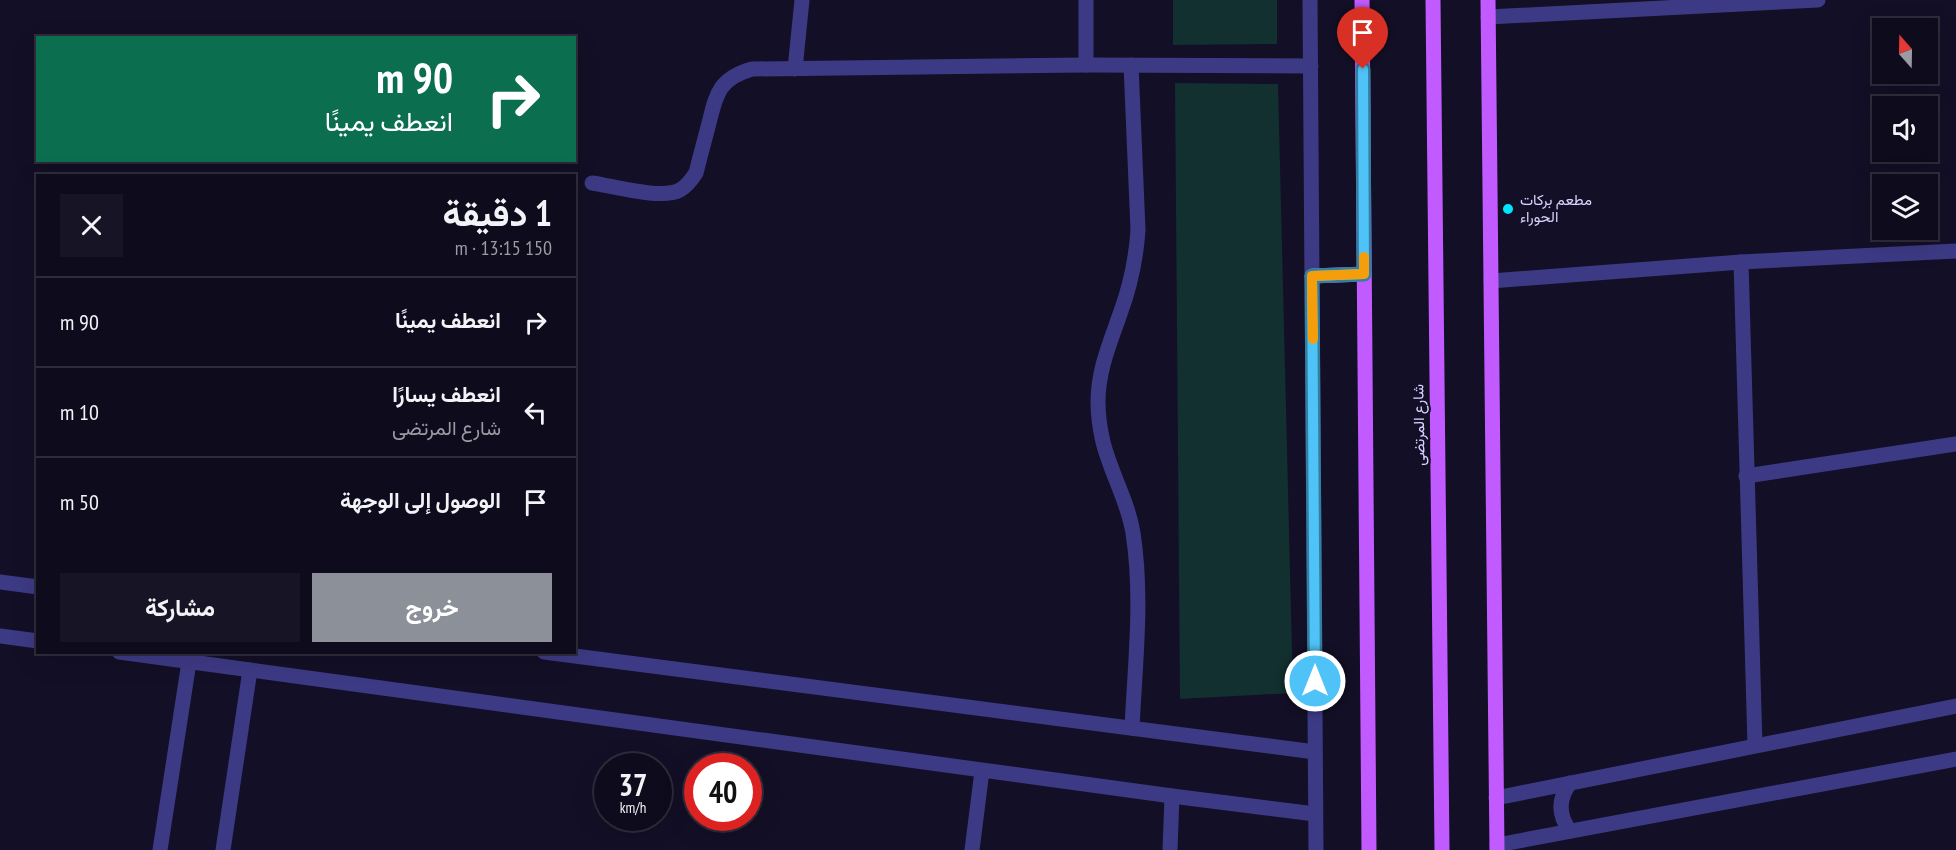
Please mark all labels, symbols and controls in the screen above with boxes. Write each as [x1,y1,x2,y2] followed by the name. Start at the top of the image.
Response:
[1337,7,1388,69] pin
[1346,16,1379,49] icon: arrive
[1872,18,1938,84] north arrow
[1872,18,1938,240] map controls
[376,50,453,105] text: 90 m
[474,60,552,138] icon: right
[1872,96,1938,162] button: sound
[325,104,453,138] text: انعطف يمينًا
[1872,174,1938,240] button: layers
[443,189,552,236] text: 1 دقيقة
[1520,190,1592,226] place label: مطعم بركات الحوراء
[60,194,123,257] button: close
[1501,202,1515,216] marker: مطعم بركات الحوراء
[455,235,552,261] text: 150 m · 13:15
[395,306,501,334] text: انعطف يمينًا
[519,306,552,339] icon: right
[60,308,99,336] text: 90 m
[392,380,501,408] text: انعطف يسارًا
[1408,384,1431,466] street label: شارع المرتضى
[519,396,552,429] icon: left
[60,398,99,426] text: 10 m
[392,415,501,441] text: شارع المرتضى
[340,486,501,514] text: الوصول إلى الوجهة
[519,486,552,519] icon: arrive
[60,488,99,516] text: 50 m
[60,573,300,642] button: مشاركة
[312,573,552,642] button: خروج
[1283,649,1347,713] position arrow
[684,753,762,831] speed limit sign: 40
[619,765,647,804] text: 37
[620,798,646,817] text: km/h

